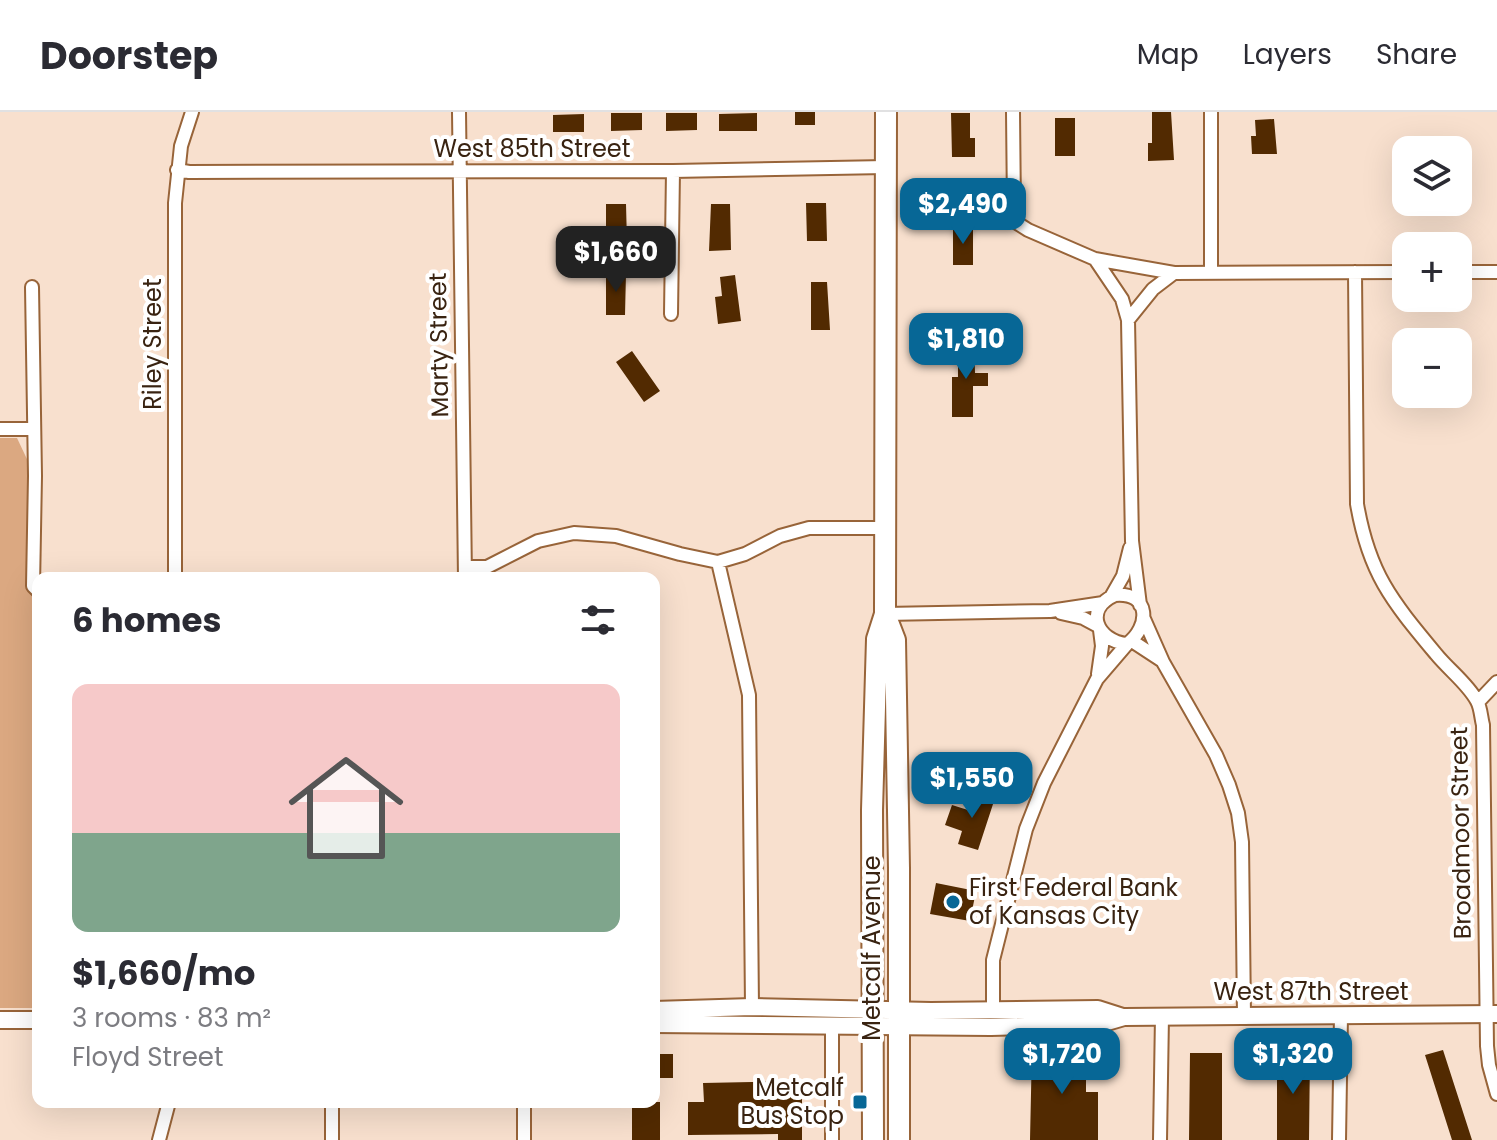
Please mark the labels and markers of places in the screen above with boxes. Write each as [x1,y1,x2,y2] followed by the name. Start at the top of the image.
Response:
[898,178,1028,246] pin: $2,490
[551,226,681,294] pin: $1,660
[901,313,1031,381] pin: $1,810
[907,752,1037,820] pin: $1,550
[969,871,1178,932] place label: First Federal Bank of Kansas City
[944,893,962,911] marker: First Federal Bank of Kansas City
[997,1028,1127,1096] pin: $1,720
[1228,1028,1358,1096] pin: $1,320
[741,1071,844,1132] place label: Metcalf Bus Stop
[851,1093,869,1111] marker: Metcalf Bus Stop

